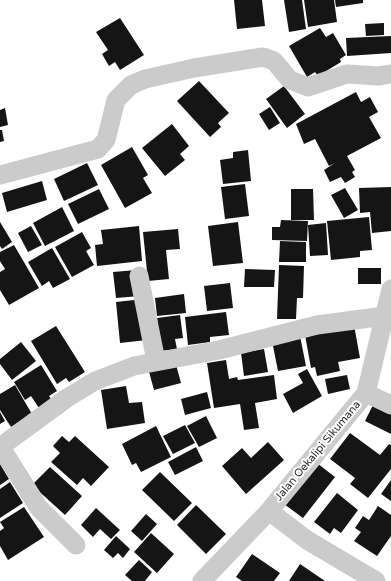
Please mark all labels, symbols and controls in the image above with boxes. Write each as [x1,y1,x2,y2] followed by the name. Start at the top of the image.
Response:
[272,398,364,504] street label: Jalan Oekalipi Sikumana

